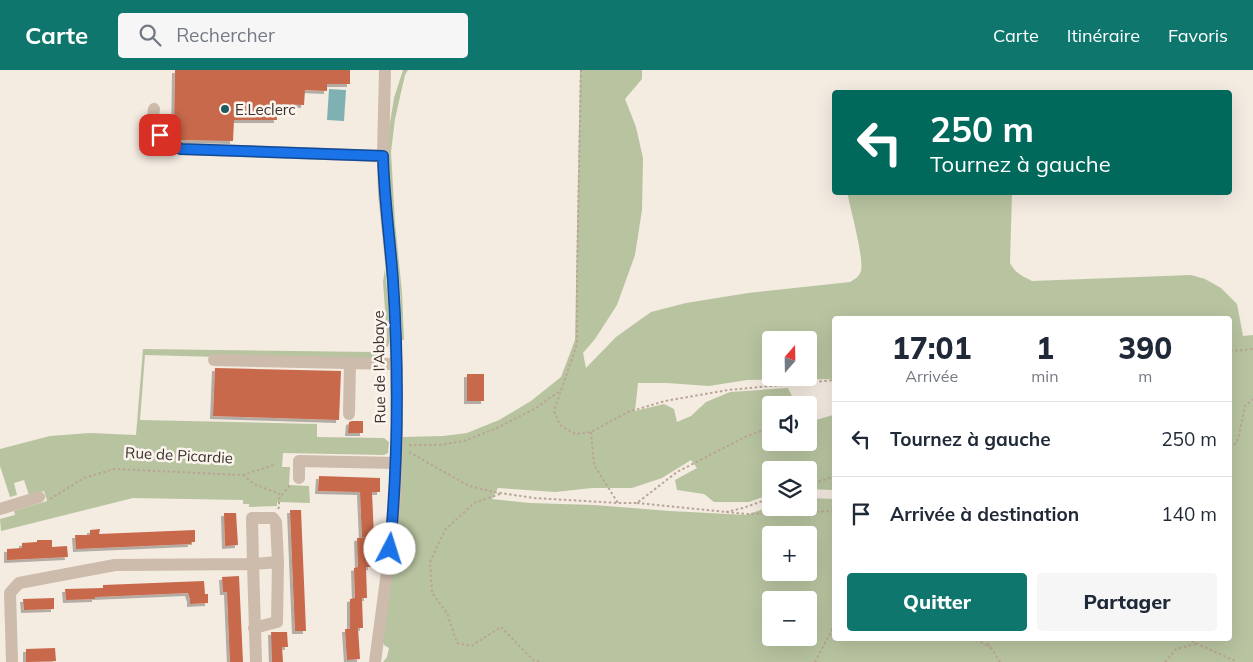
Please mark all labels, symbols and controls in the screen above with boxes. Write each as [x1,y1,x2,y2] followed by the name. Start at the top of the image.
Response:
[118,13,468,58] search box
[25,20,88,50] text: Carte
[136,21,164,49] icon: search
[176,23,275,47] text: Rechercher
[993,24,1039,47] text: Carte
[1067,24,1140,47] text: Itinéraire
[1168,24,1228,47] text: Favoris
[235,100,296,119] place label: E.Leclerc
[219,103,231,115] marker: E.Leclerc
[930,107,1034,151] text: 250 m
[847,110,912,175] icon: left
[139,114,181,156] pin
[146,121,174,149] icon: arrive
[930,150,1111,178] text: Tournez à gauche
[369,310,389,424] street label: Rue de l'Abbaye
[892,329,972,367] text: 17:01
[1036,329,1054,367] text: 1
[1118,329,1172,367] text: 390
[762,331,818,386] north arrow
[762,331,817,646] map controls
[905,366,958,386] text: Arrivée
[1031,366,1059,386] text: min
[1138,366,1152,386] text: m
[762,396,817,451] button: sound
[847,425,875,453] icon: left
[890,427,1051,451] text: Tournez à gauche
[1161,427,1217,451] text: 250 m
[125,443,233,467] street label: Rue de Picardie
[762,461,817,516] button: layers
[847,500,875,528] icon: arrive
[890,502,1079,526] text: Arrivée à destination
[1161,502,1217,526] text: 140 m
[363,522,415,574] position arrow
[762,526,817,581] button: +
[847,573,1027,631] button: Quitter
[1037,573,1217,631] button: Partager
[762,591,817,646] button: −

